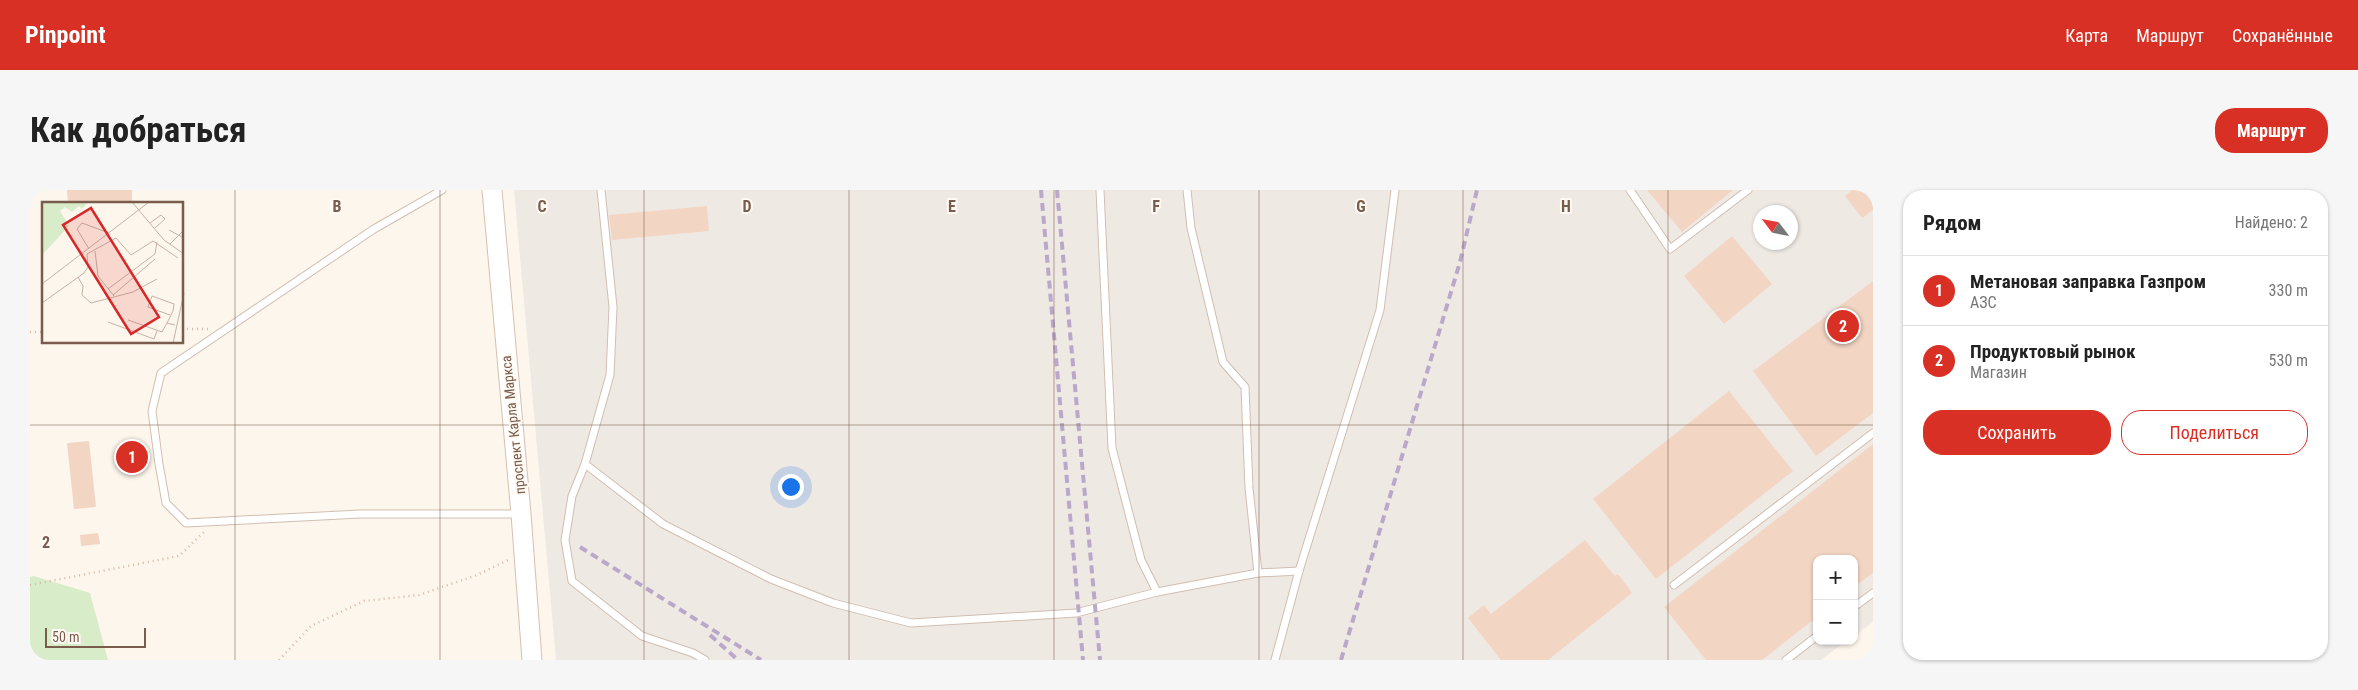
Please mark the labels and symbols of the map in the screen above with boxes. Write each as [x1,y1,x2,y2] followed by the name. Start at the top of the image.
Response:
[333,197,342,216] text: B
[537,197,547,216] text: C
[742,197,752,216] text: D
[948,197,956,216] text: E
[1152,197,1160,216] text: F
[1356,197,1366,216] text: G
[1561,197,1571,216] text: H
[42,202,184,344] inset map
[1753,205,1798,250] north arrow
[1827,307,1859,345] pin: 2
[498,355,528,495] street label: проспект Карла Маркса
[116,438,148,476] pin: 1
[778,474,804,500] your location
[42,533,50,552] text: 2
[45,625,146,648] scale bar

